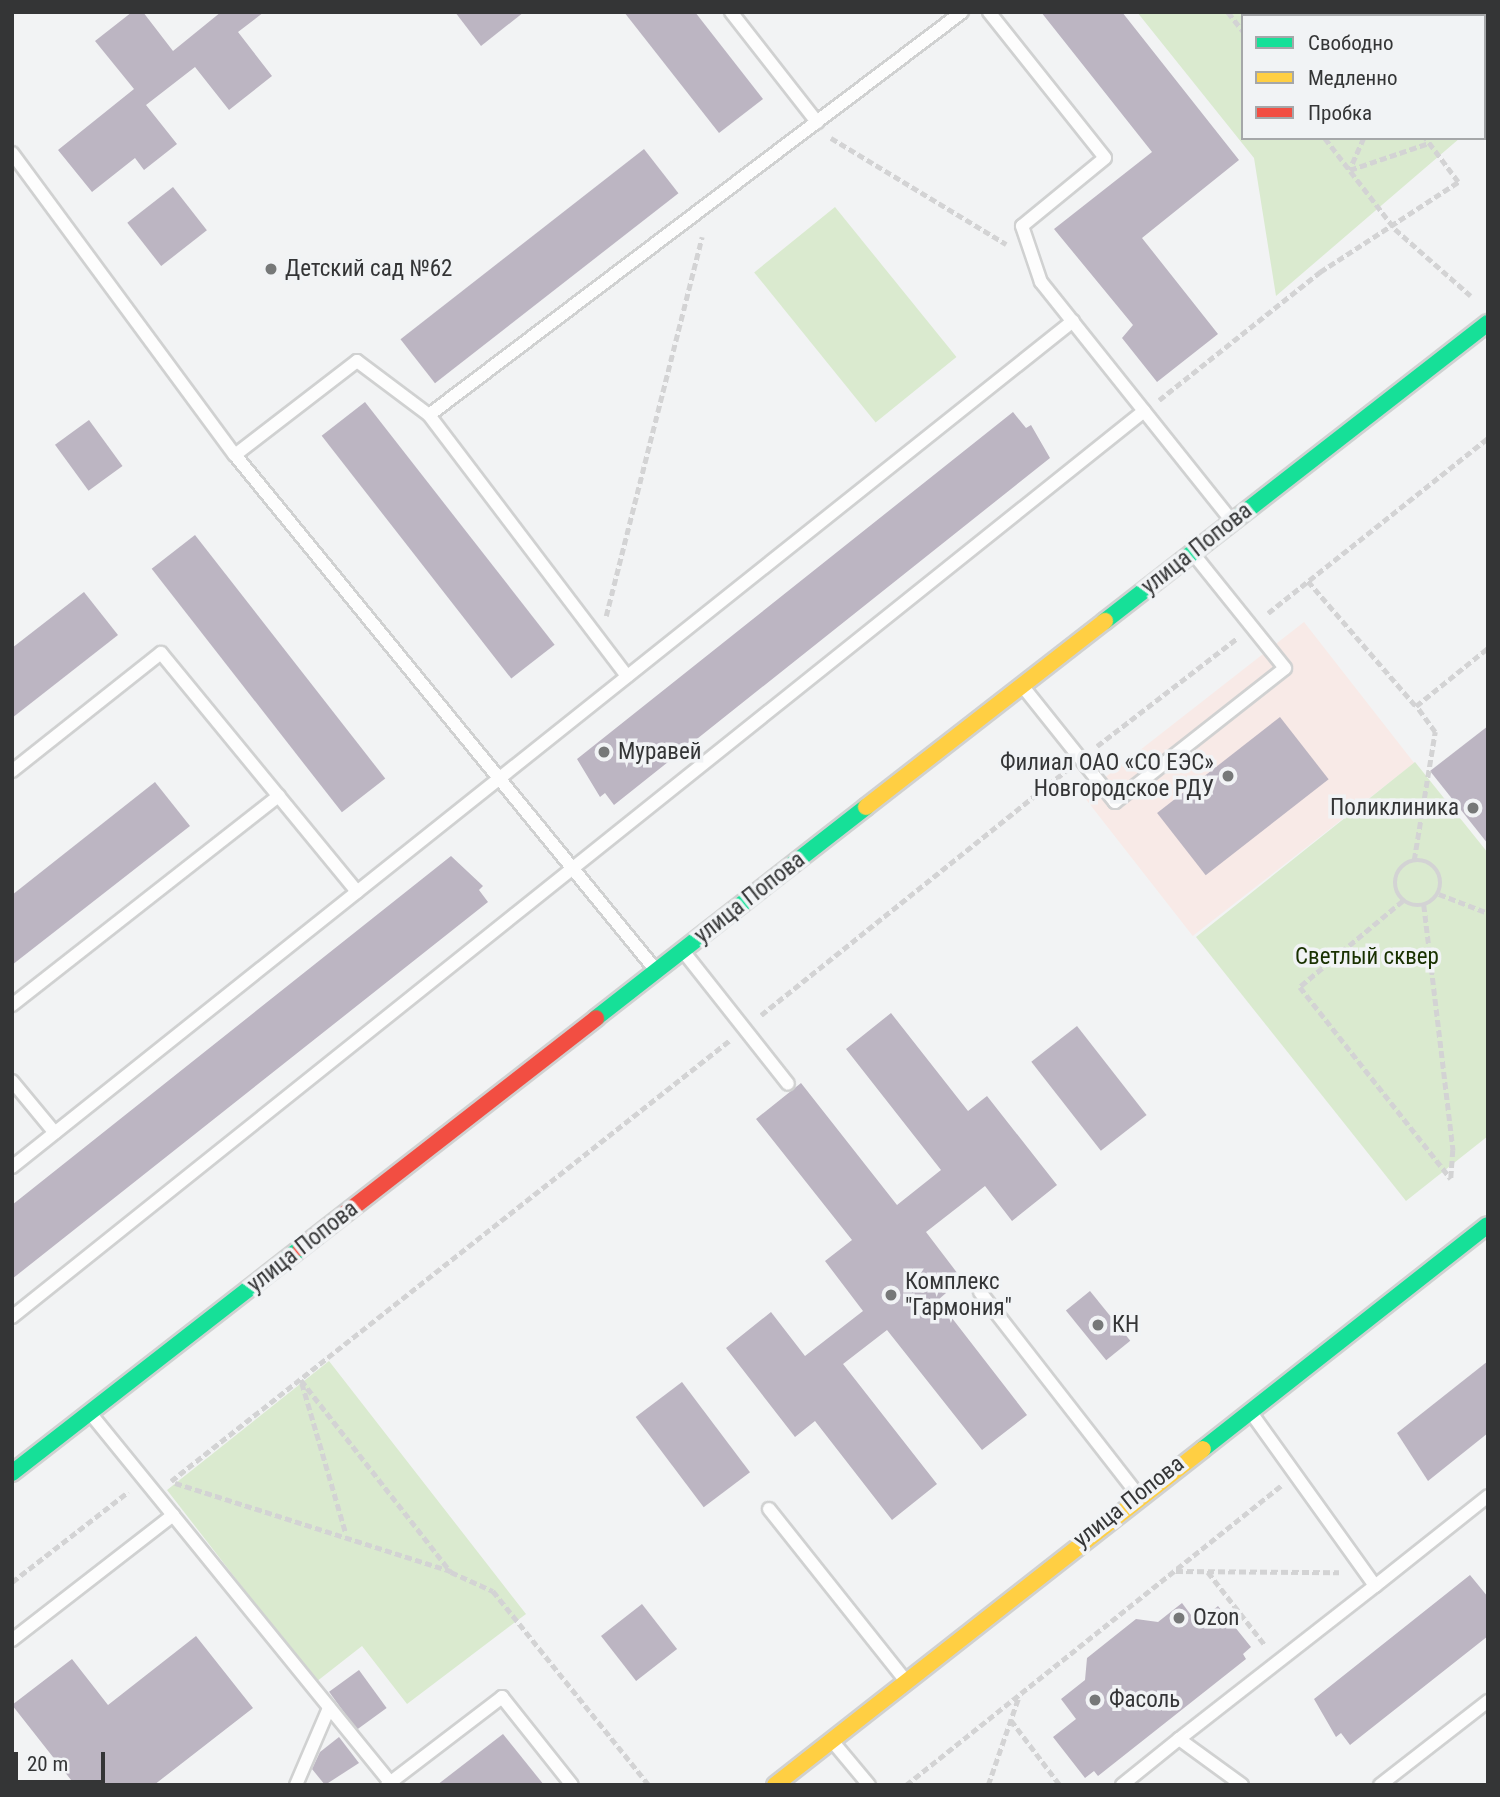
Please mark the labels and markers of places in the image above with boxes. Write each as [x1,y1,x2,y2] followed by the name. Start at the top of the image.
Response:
[285,255,452,283] place label: Детский сад №62
[263,261,279,277] marker: Детский сад №62
[618,738,701,766] place label: Муравей
[596,744,612,760] marker: Муравей
[1000,749,1214,803] place label: Филиал ОАО «СО ЕЭС» Новгородское РДУ
[1220,768,1236,784] marker: Филиал ОАО «СО ЕЭС» Новгородское РДУ
[1330,794,1459,822] place label: Поликлиника
[1465,800,1481,816] marker: Поликлиника
[905,1268,1012,1322] place label: Комплекс "Гармония"
[883,1287,899,1303] marker: Комплекс "Гармония"
[1112,1311,1139,1339] place label: КН
[1090,1317,1106,1333] marker: КН
[1193,1604,1239,1632] place label: Ozon
[1171,1610,1187,1626] marker: Ozon
[1109,1686,1180,1714] place label: Фасоль
[1087,1692,1103,1708] marker: Фасоль

